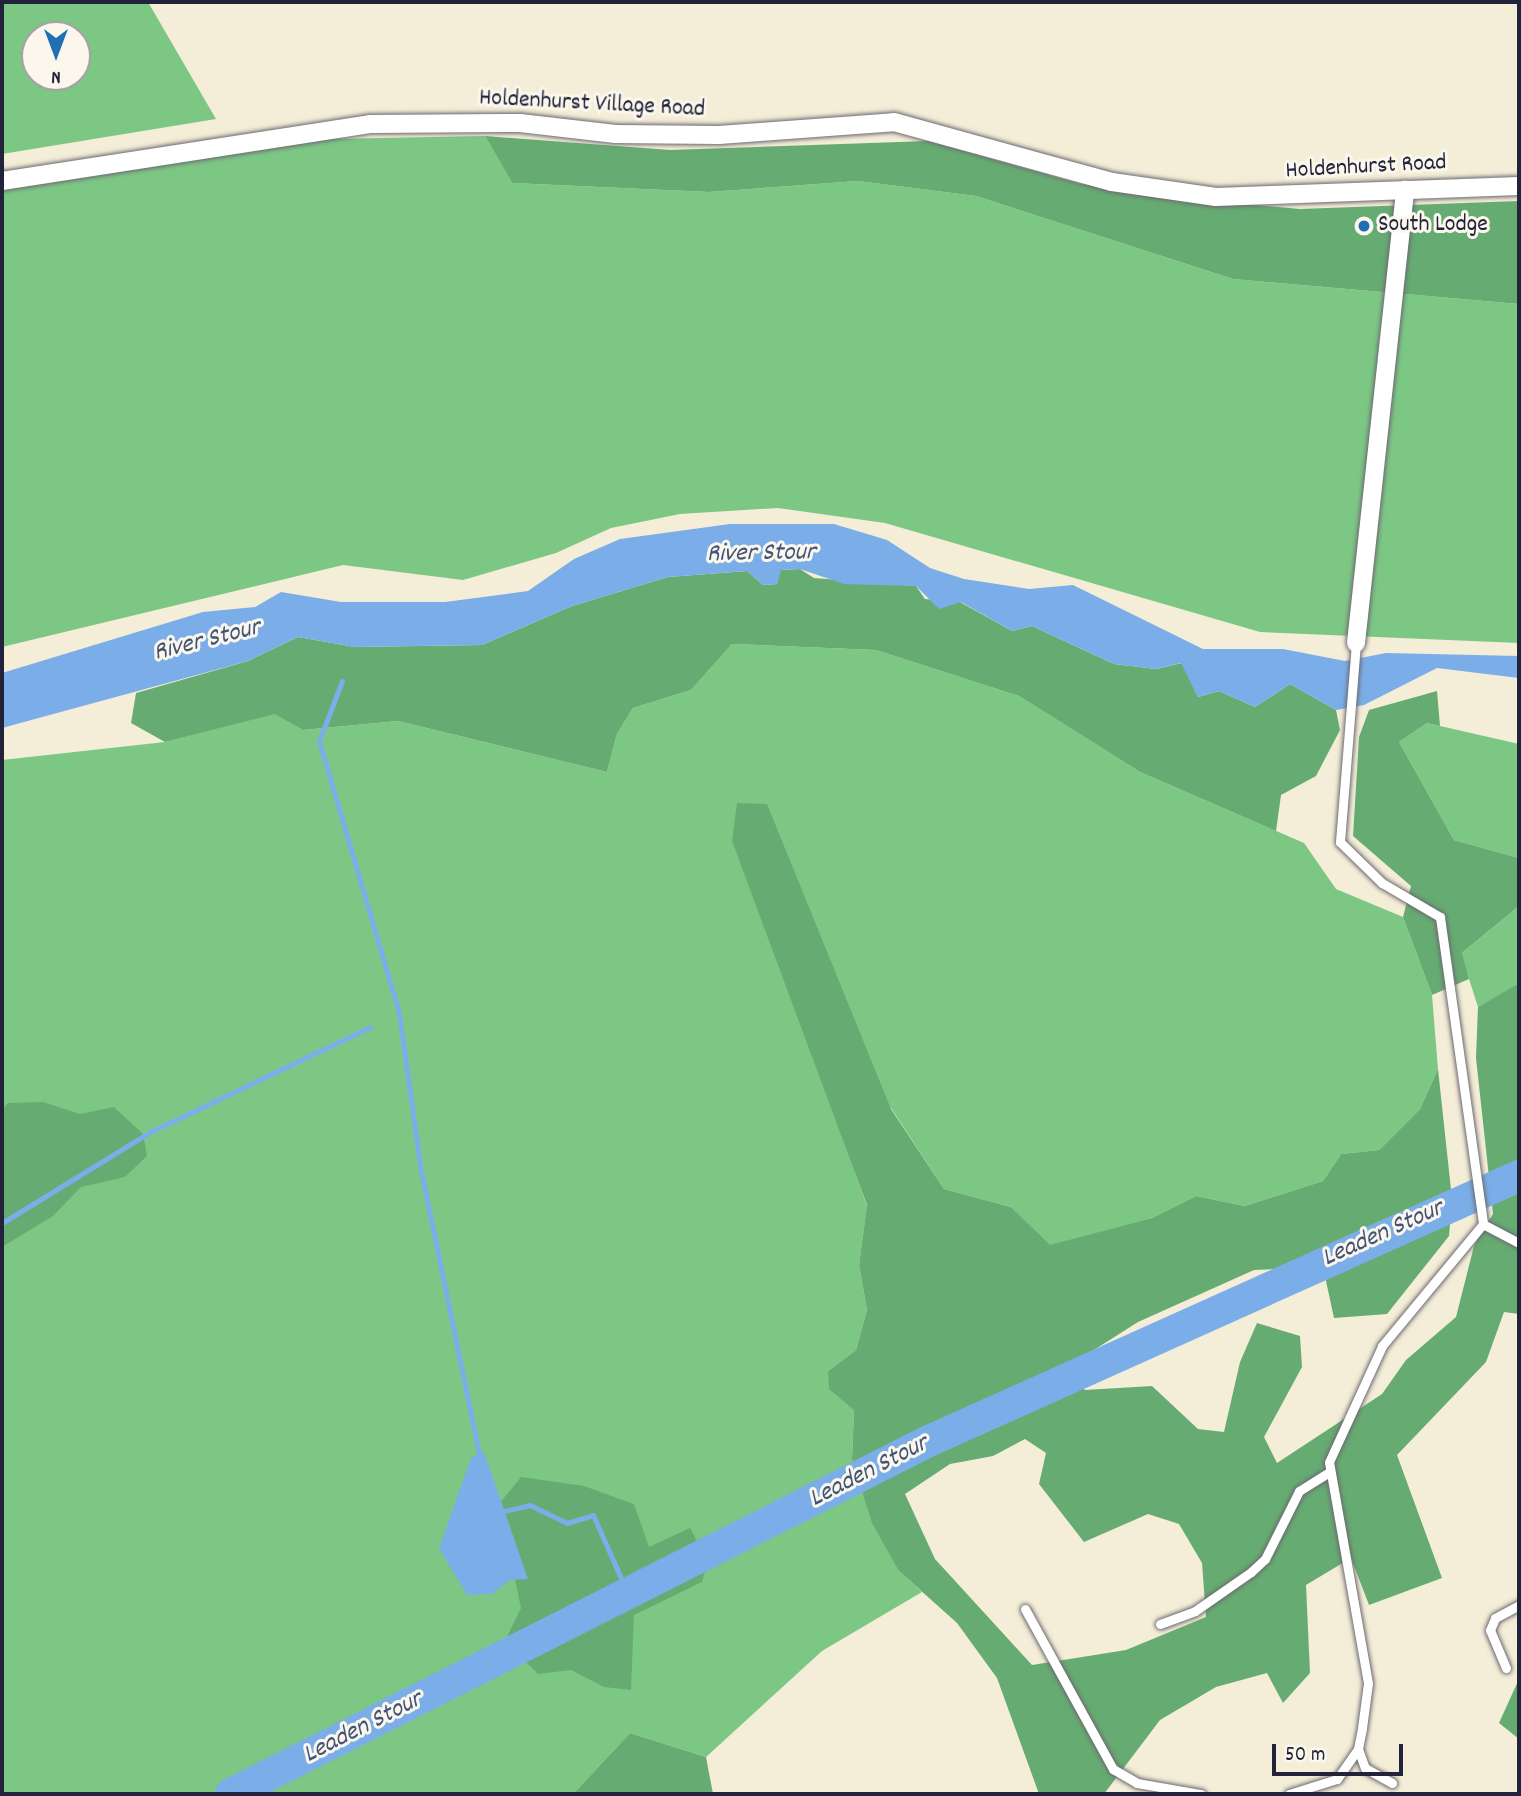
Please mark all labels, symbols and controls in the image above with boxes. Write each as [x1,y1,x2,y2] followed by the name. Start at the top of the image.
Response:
[21,21,91,91] north arrow
[51,62,61,89] text: N
[478,85,706,125] street label: Holdenhurst Village Road
[1285,149,1447,187] street label: Holdenhurst Road
[1378,212,1488,240] place label: South Lodge
[1356,218,1372,234] marker: South Lodge
[706,537,816,571] water label: River Stour
[150,613,264,669] water label: River Stour
[1318,1193,1448,1275] water label: Leaden Stour
[804,1429,934,1515] water label: Leaden Stour
[298,1685,428,1771] water label: Leaden Stour
[1276,1730,1407,1774] scale bar
[1285,1741,1325,1771] text: 50 m

